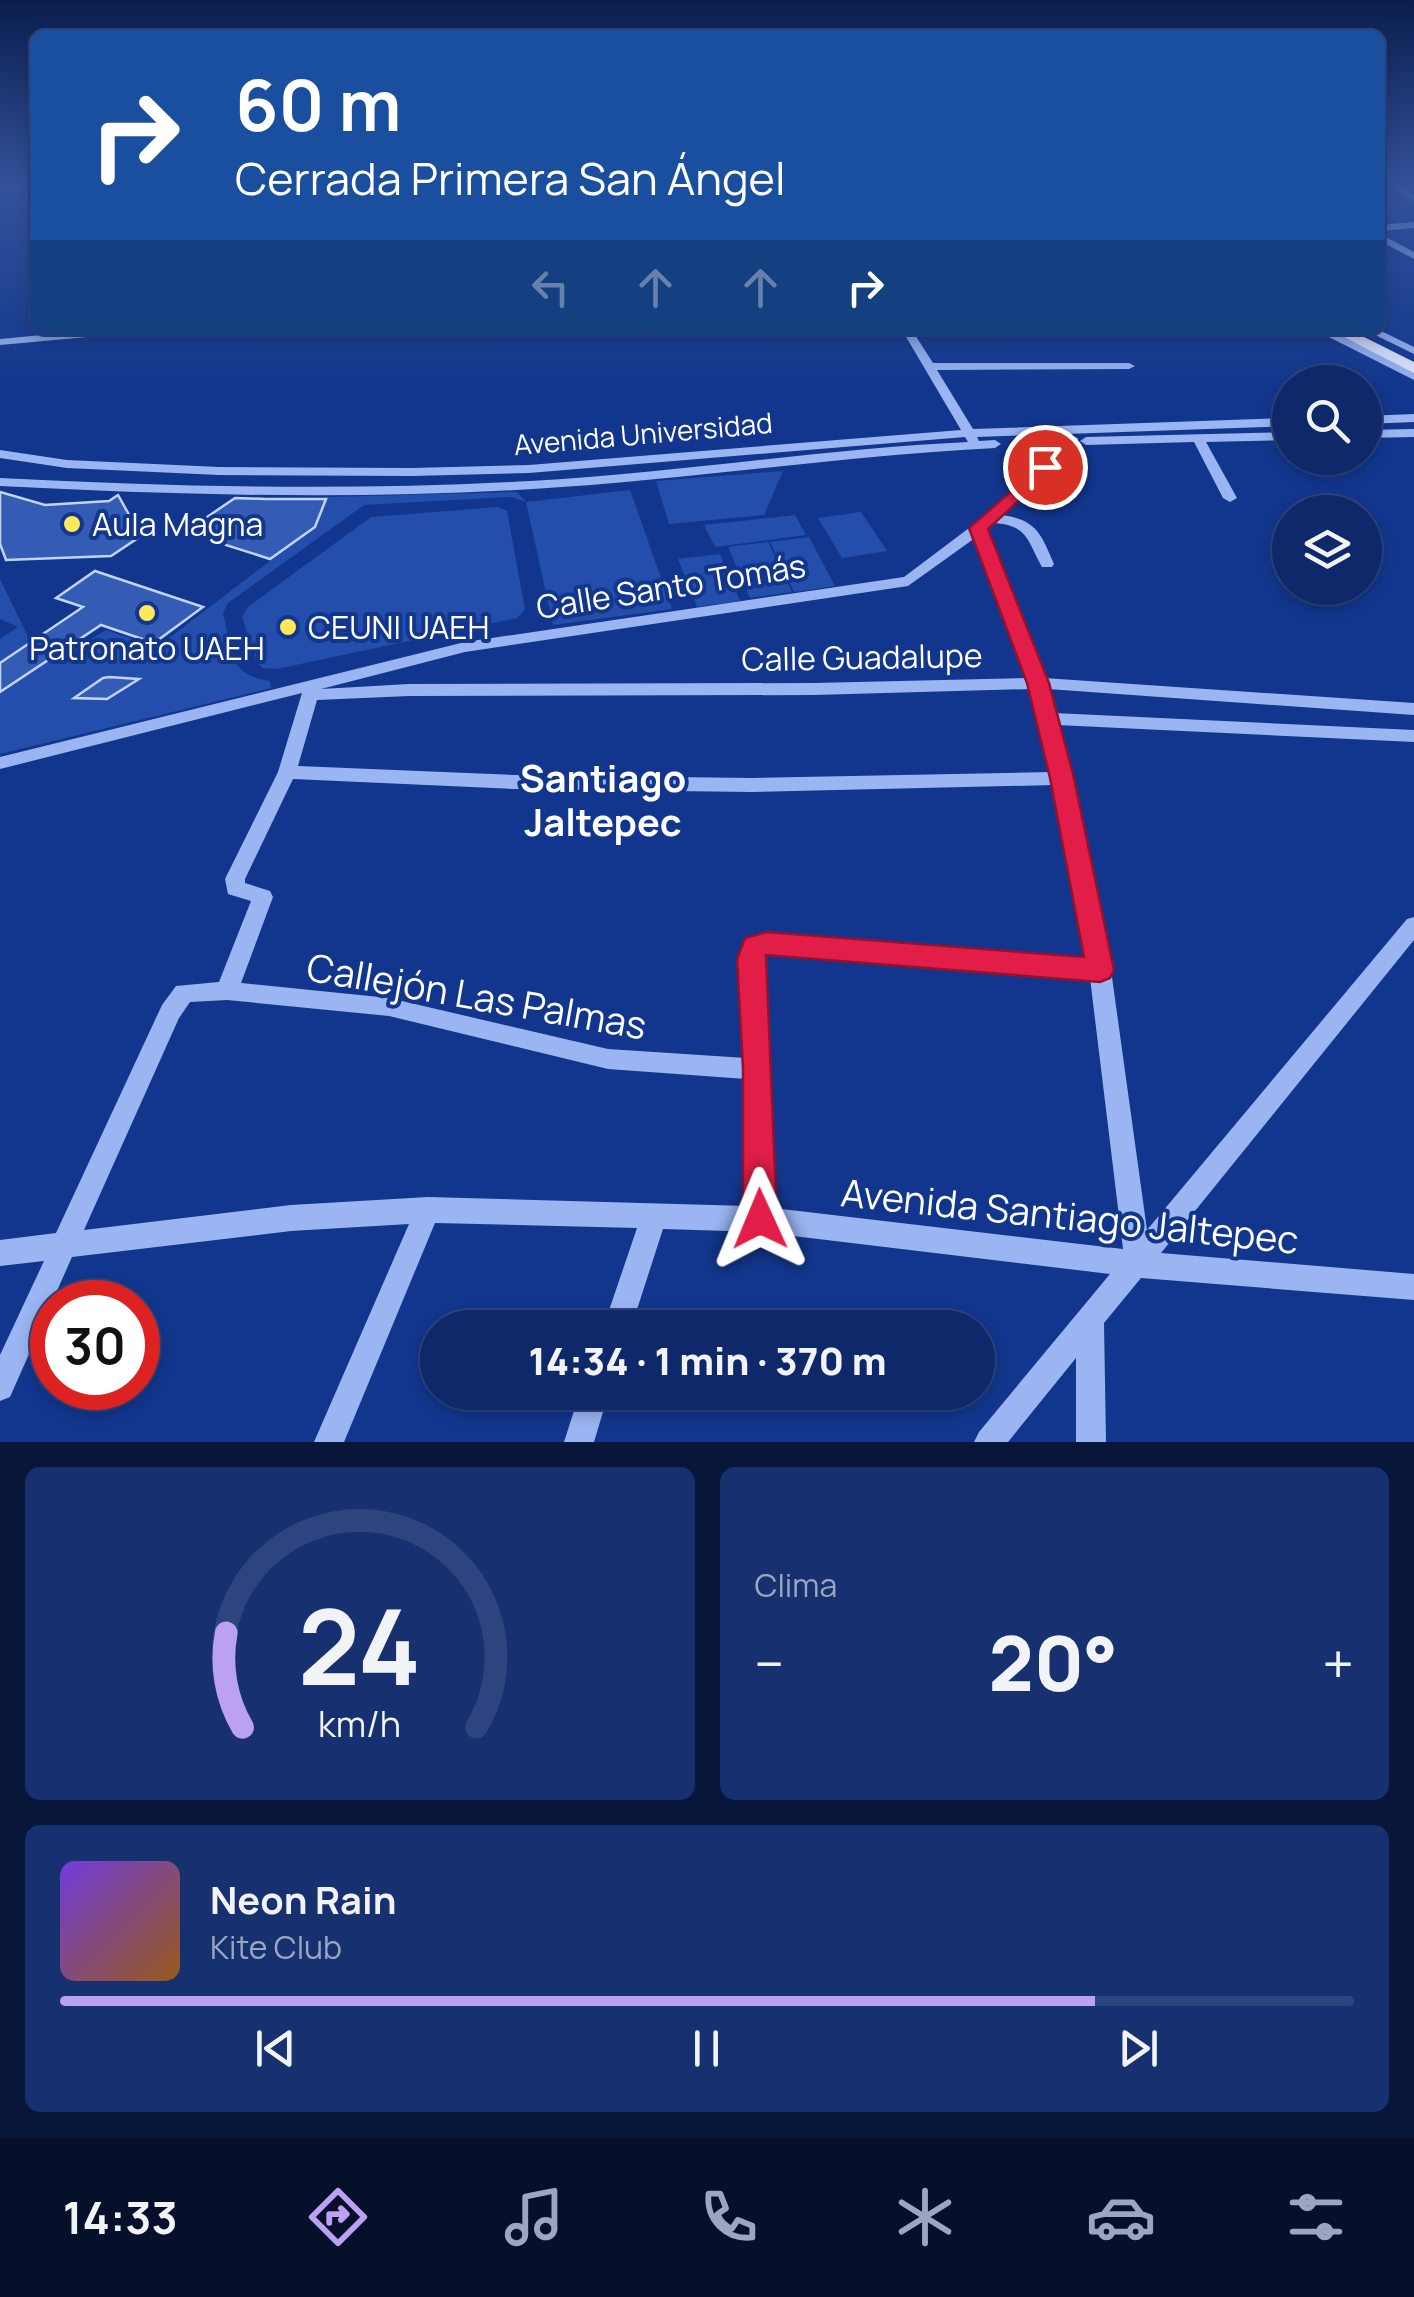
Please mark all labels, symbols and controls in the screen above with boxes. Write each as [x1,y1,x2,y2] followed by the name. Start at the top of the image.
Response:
[235,56,402,152] text: 60 m
[70,70,200,200] icon: right
[235,147,785,209] text: Cerrada Primera San Ángel
[523,260,578,315] icon: left
[628,260,683,315] icon: ahead
[733,260,788,315] icon: ahead
[838,260,893,315] icon: right
[1272,365,1382,605] map controls
[1272,365,1382,475] button: search
[512,403,774,463] street label: Avenida Universidad
[1003,425,1088,510] pin
[1018,440,1073,495] icon: arrive
[1272,495,1382,605] button: layers
[92,502,263,546] place label: Aula Magna
[61,513,83,535] marker: Aula Magna
[533,543,809,629] street label: Calle Santo Tomás
[136,602,158,624] marker: Patronato UAEH
[308,605,489,649] place label: CEUNI UAEH
[277,616,299,638] marker: CEUNI UAEH
[29,626,265,670] place label: Patronato UAEH
[741,633,983,681] street label: Calle Guadalupe
[520,751,686,847] district label: Santiago Jaltepec
[303,940,651,1050] street label: Callejón Las Palmas
[839,1165,1301,1265] street label: Avenida Santiago Jaltepec
[708,1167,812,1271] position arrow
[30,1280,160,1410] speed limit sign: 30
[529,1334,886,1386] text: 14:34 · 1 min · 370 m
[755,1563,837,1607] text: Clima
[298,1574,421,1716] text: 24
[988,1611,1118,1714] text: 20°
[755,1625,784,1701] text: −
[1322,1625,1354,1701] text: +
[318,1699,401,1748] text: km/h
[210,1873,396,1925] text: Neon Rain
[210,1925,342,1969] text: Kite Club
[248,2021,303,2076] icon: previous
[679,2021,734,2076] icon: pause
[1111,2021,1166,2076] icon: next
[303,2182,373,2252] icon: directions
[499,2182,569,2252] icon: music
[694,2182,764,2252] icon: phone
[890,2182,960,2252] icon: climate
[1086,2182,1156,2252] icon: car
[1281,2182,1351,2252] icon: filters
[63,2186,178,2248] text: 14:33

